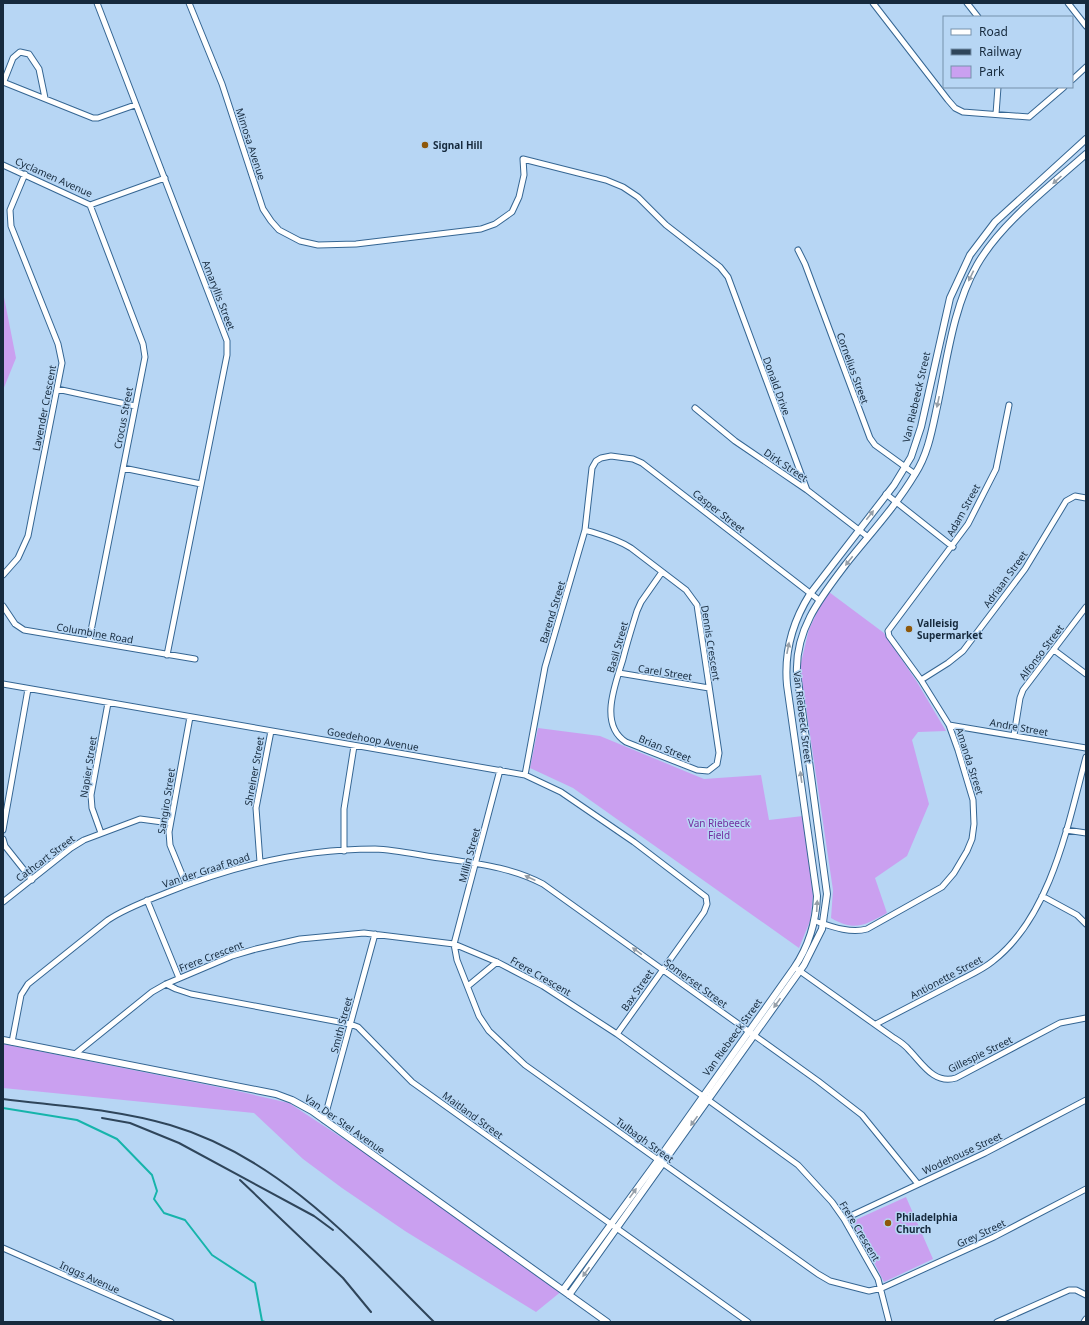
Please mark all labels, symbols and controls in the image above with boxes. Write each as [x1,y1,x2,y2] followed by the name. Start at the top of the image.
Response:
[943,16,1073,88] legend
[979,23,1008,40] text: Road
[979,43,1023,60] text: Railway
[979,63,1005,80] text: Park
[233,106,269,182] street label: Mimosa Avenue
[433,138,483,152] place label: Signal Hill
[420,140,430,150] marker: Signal Hill
[13,154,95,200] street label: Cyclamen Avenue
[1052,176,1062,185] one-way arrow
[199,258,239,332] street label: Amaryllis Street
[968,271,974,282] one-way arrow
[834,330,873,406] street label: Cornelius Street
[899,350,933,444] street label: Van Riebeeck Street
[760,355,794,417] street label: Donald Drive
[29,363,59,452] street label: Lavender Crescent
[110,386,136,450] street label: Crocus Street
[935,395,941,408] one-way arrow
[761,445,811,485] street label: Dirk Street
[943,481,983,539] street label: Adam Street
[690,486,748,536] street label: Casper Street
[866,510,875,521] one-way arrow
[980,547,1031,610] street label: Adriaan Street
[844,556,853,567] one-way arrow
[536,579,568,645] street label: Barend Street
[698,604,724,682] street label: Dennis Crescent
[917,616,983,642] place label: Valleisig Supermarket
[56,619,134,647] street label: Columbine Road
[603,619,631,674] street label: Basil Street
[1016,621,1067,683] street label: Alfonso Street
[904,624,914,634] marker: Valleisig Supermarket
[786,642,792,654] one-way arrow
[637,661,693,683] street label: Carel Street
[790,670,816,764] street label: Van Riebeeck Street
[989,715,1050,739] street label: Andre Street
[326,724,420,754] street label: Goedehoop Avenue
[953,726,988,797] street label: Amanda Street
[637,731,694,765] street label: Brian Street
[76,735,100,799] street label: Napier Street
[241,735,267,807] street label: Shreiner Street
[154,767,178,835] street label: Sangiro Street
[797,771,803,783] one-way arrow
[688,816,751,842] park label: Van Riebeeck Field
[455,826,483,884] street label: Millin Street
[13,831,78,885] street label: Cathcart Street
[160,849,252,891] street label: Van der Graaf Road
[524,875,535,881] one-way arrow
[813,900,820,912] one-way arrow
[177,937,246,975] street label: Frere Crescent
[632,947,642,955] one-way arrow
[907,952,985,1002] street label: Antionette Street
[508,953,574,999] street label: Frere Crescent
[661,955,731,1011] street label: Somerset Street
[618,966,657,1014] street label: Bax Street
[327,995,355,1055] street label: Smith Street
[699,995,765,1079] street label: Van Riebeeck Street
[773,998,781,1009] one-way arrow
[945,1032,1015,1076] street label: Gillespie Street
[440,1088,507,1142] street label: Maitland Street
[302,1091,388,1157] street label: Van Der Stel Avenue
[613,1114,677,1166] street label: Tulbagh Street
[690,1115,698,1126] one-way arrow
[920,1128,1004,1178] street label: Wodehouse Street
[629,1188,637,1198] one-way arrow
[837,1198,884,1264] street label: Frere Crescent
[896,1210,958,1236] place label: Philadelphia Church
[954,1215,1008,1250] street label: Grey Street
[883,1218,893,1228] marker: Philadelphia Church
[58,1258,123,1297] street label: Inggs Avenue
[582,1266,590,1277] one-way arrow

